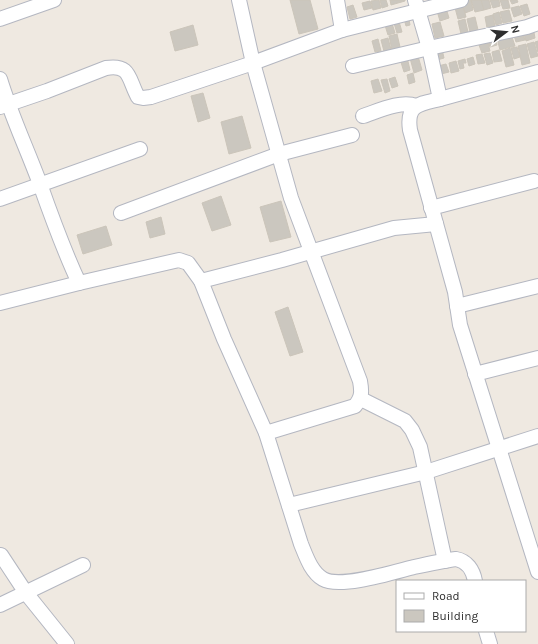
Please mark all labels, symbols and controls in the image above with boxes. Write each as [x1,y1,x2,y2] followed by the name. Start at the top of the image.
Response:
[486,12,526,52] north arrow
[508,24,522,35] text: N
[396,580,526,632] legend
[432,589,460,603] text: Road
[432,609,479,623] text: Building

